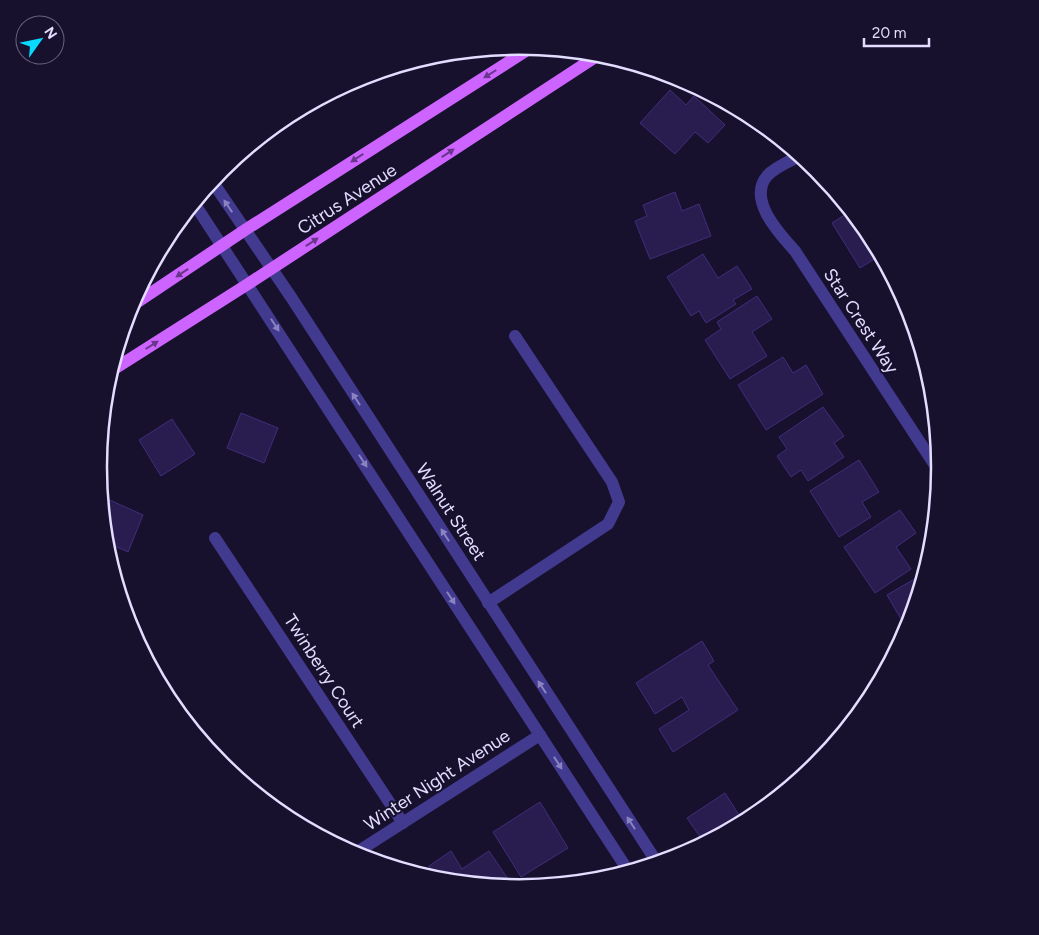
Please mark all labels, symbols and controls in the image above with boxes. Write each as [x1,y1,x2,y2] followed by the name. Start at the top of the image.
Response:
[15,15,65,65] north arrow
[864,15,929,47] scale bar
[40,24,61,42] text: N
[872,24,906,42] text: 20 m
[484,69,497,78] one-way arrow
[442,148,455,158] one-way arrow
[351,154,364,163] one-way arrow
[293,159,401,239] street label: Citrus Avenue
[224,199,233,212] one-way arrow
[306,237,319,247] one-way arrow
[819,264,903,378] street label: Star Crest Way
[175,268,188,278] one-way arrow
[270,318,279,331] one-way arrow
[145,340,159,349] one-way arrow
[352,392,361,405] one-way arrow
[358,454,367,468] one-way arrow
[411,459,491,565] street label: Walnut Street
[440,529,450,542] one-way arrow
[446,591,455,604] one-way arrow
[279,610,369,732] street label: Twinberry Court
[538,680,547,693] one-way arrow
[360,725,514,835] street label: Winter Night Avenue
[553,757,563,770] one-way arrow
[626,816,636,830] one-way arrow

